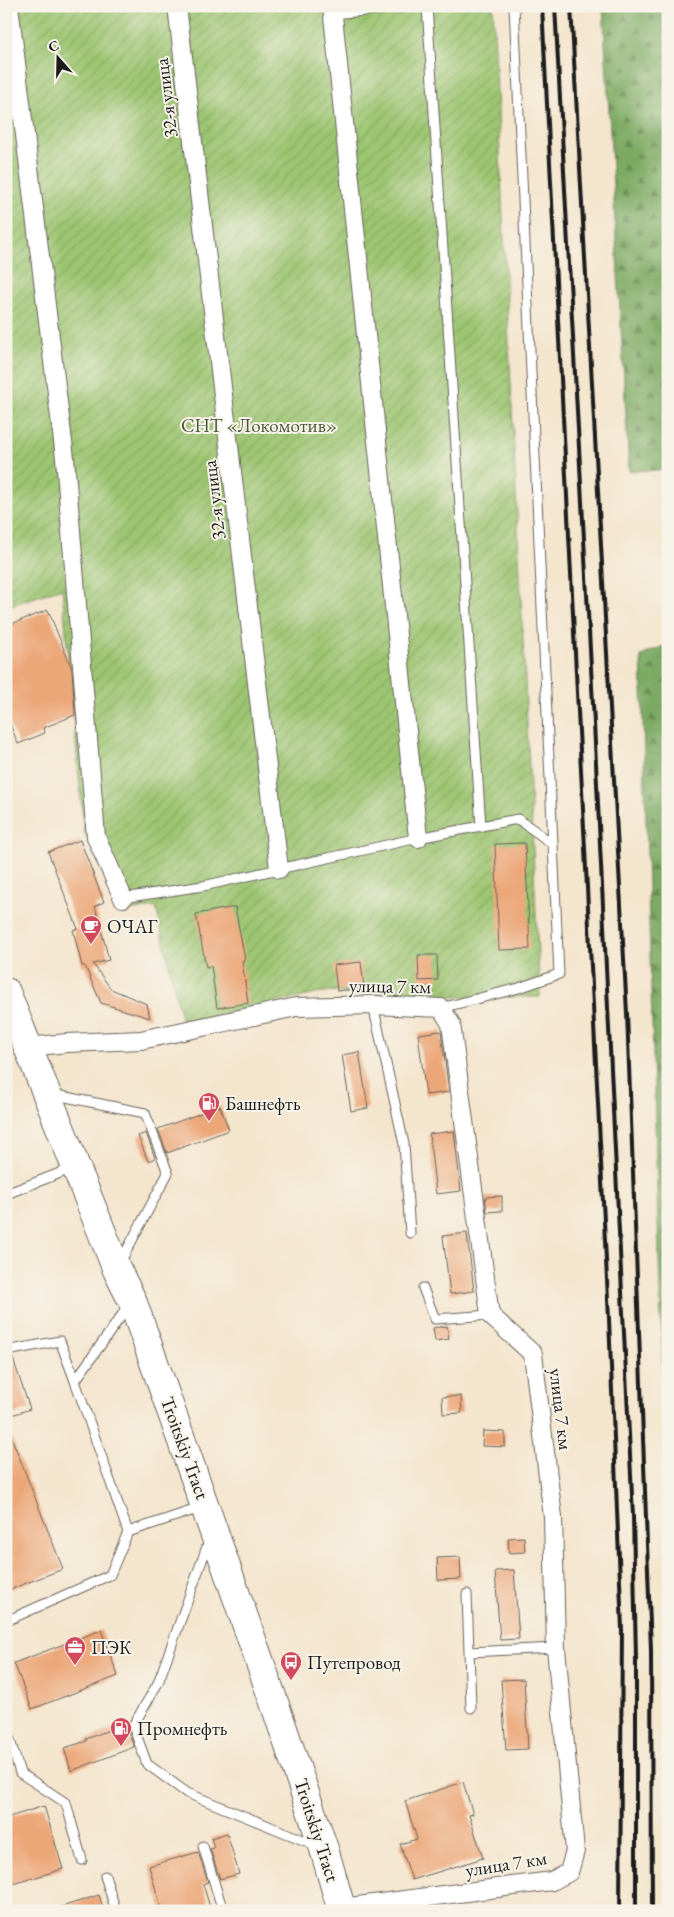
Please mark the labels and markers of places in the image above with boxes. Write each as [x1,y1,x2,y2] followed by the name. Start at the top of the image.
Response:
[79,914,103,945] cafe icon: ОЧАГ
[107,914,158,939] place label: ОЧАГ
[197,1091,221,1122] fuel station icon: Башнефть
[225,1091,301,1116] place label: Башнефть
[63,1635,87,1666] office icon: ПЭК
[91,1635,132,1660] place label: ПЭК
[279,1650,303,1681] bus stop icon: Путепровод
[307,1650,401,1675] place label: Путепровод
[109,1716,133,1747] fuel station icon: Промнефть
[137,1716,228,1741] place label: Промнефть

